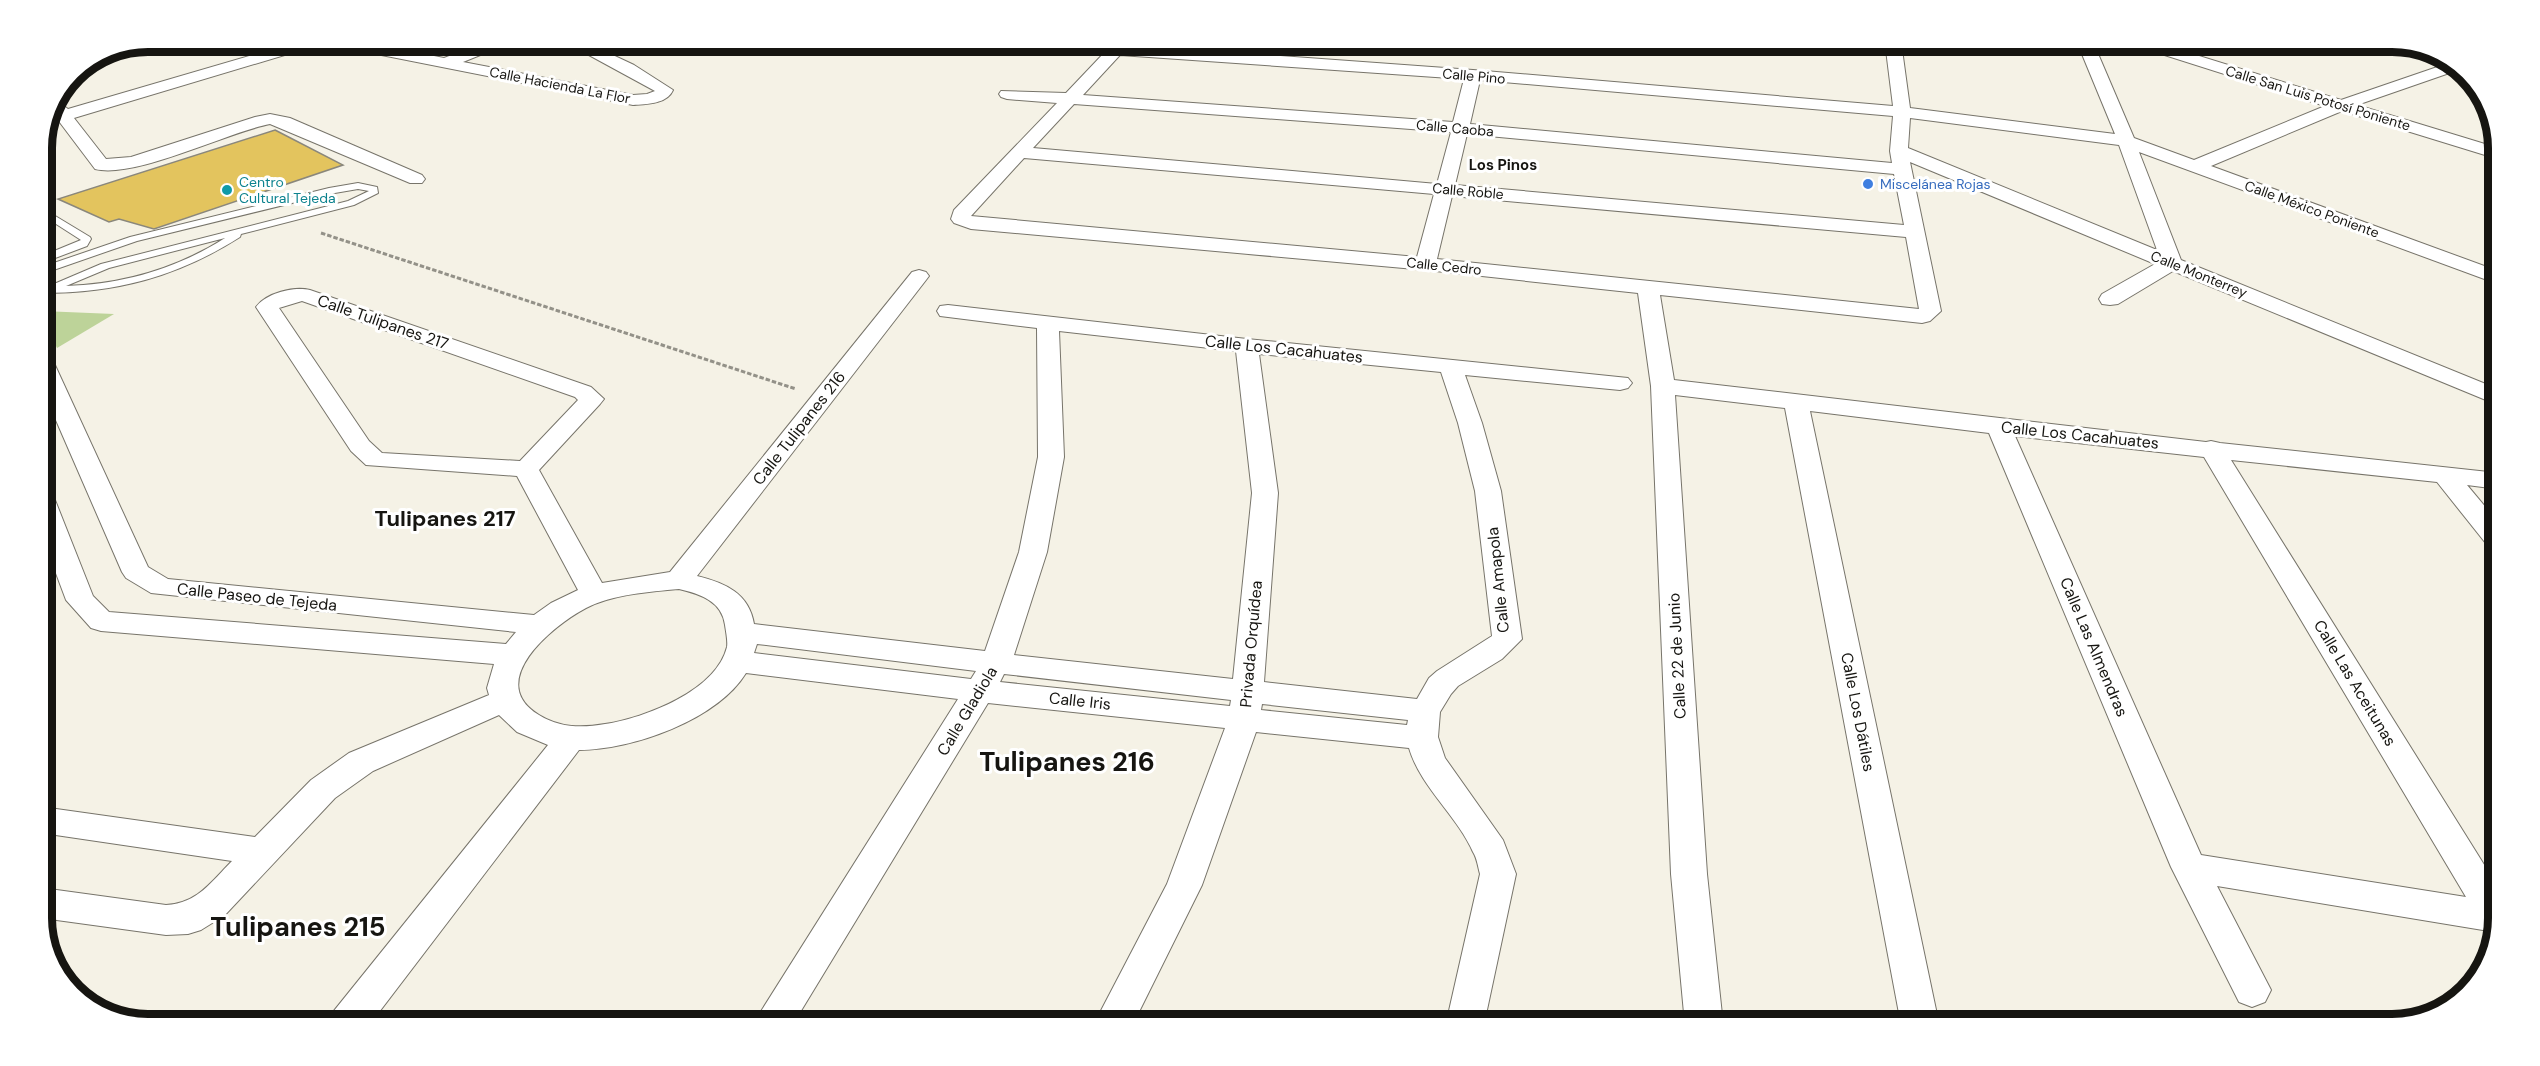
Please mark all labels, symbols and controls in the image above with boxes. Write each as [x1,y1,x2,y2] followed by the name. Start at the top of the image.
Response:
[2223,61,2413,135] street label: Calle San Luis Potosí Poniente
[488,63,632,107] street label: Calle Hacienda La Flor
[1442,64,1506,88] street label: Calle Pino
[1415,116,1495,140] street label: Calle Caoba
[1469,155,1537,175] district label: Los Pinos
[239,173,336,207] place label: Centro Cultural Tejeda
[1880,175,1990,193] place label: Miscelánea Rojas
[2242,176,2382,242] street label: Calle México Poniente
[1861,177,1875,191] marker: Miscelánea Rojas
[1432,179,1504,203] street label: Calle Roble
[220,183,234,197] marker: Centro Cultural Tejeda
[2148,246,2250,302] street label: Calle Monterrey
[1405,253,1483,279] street label: Calle Cedro
[315,290,451,354] street label: Calle Tulipanes 217
[1204,330,1364,368] street label: Calle Los Cacahuates
[748,367,850,489] street label: Calle Tulipanes 216
[2000,416,2160,454] street label: Calle Los Cacahuates
[375,504,516,533] district label: Tulipanes 217
[1482,526,1514,634] street label: Calle Amapola
[2055,574,2133,720] street label: Calle Las Almendras
[176,578,338,616] street label: Calle Paseo de Tejeda
[1235,580,1267,708] street label: Privada Orquídea
[1663,592,1691,720] street label: Calle 22 de Junio
[2309,616,2401,750] street label: Calle Las Aceitunas
[1836,651,1880,773] street label: Calle Los Dátiles
[932,662,1002,760] street label: Calle Gladiola
[1048,687,1112,715] street label: Calle Iris
[979,744,1155,779] district label: Tulipanes 216
[210,909,386,944] district label: Tulipanes 215

